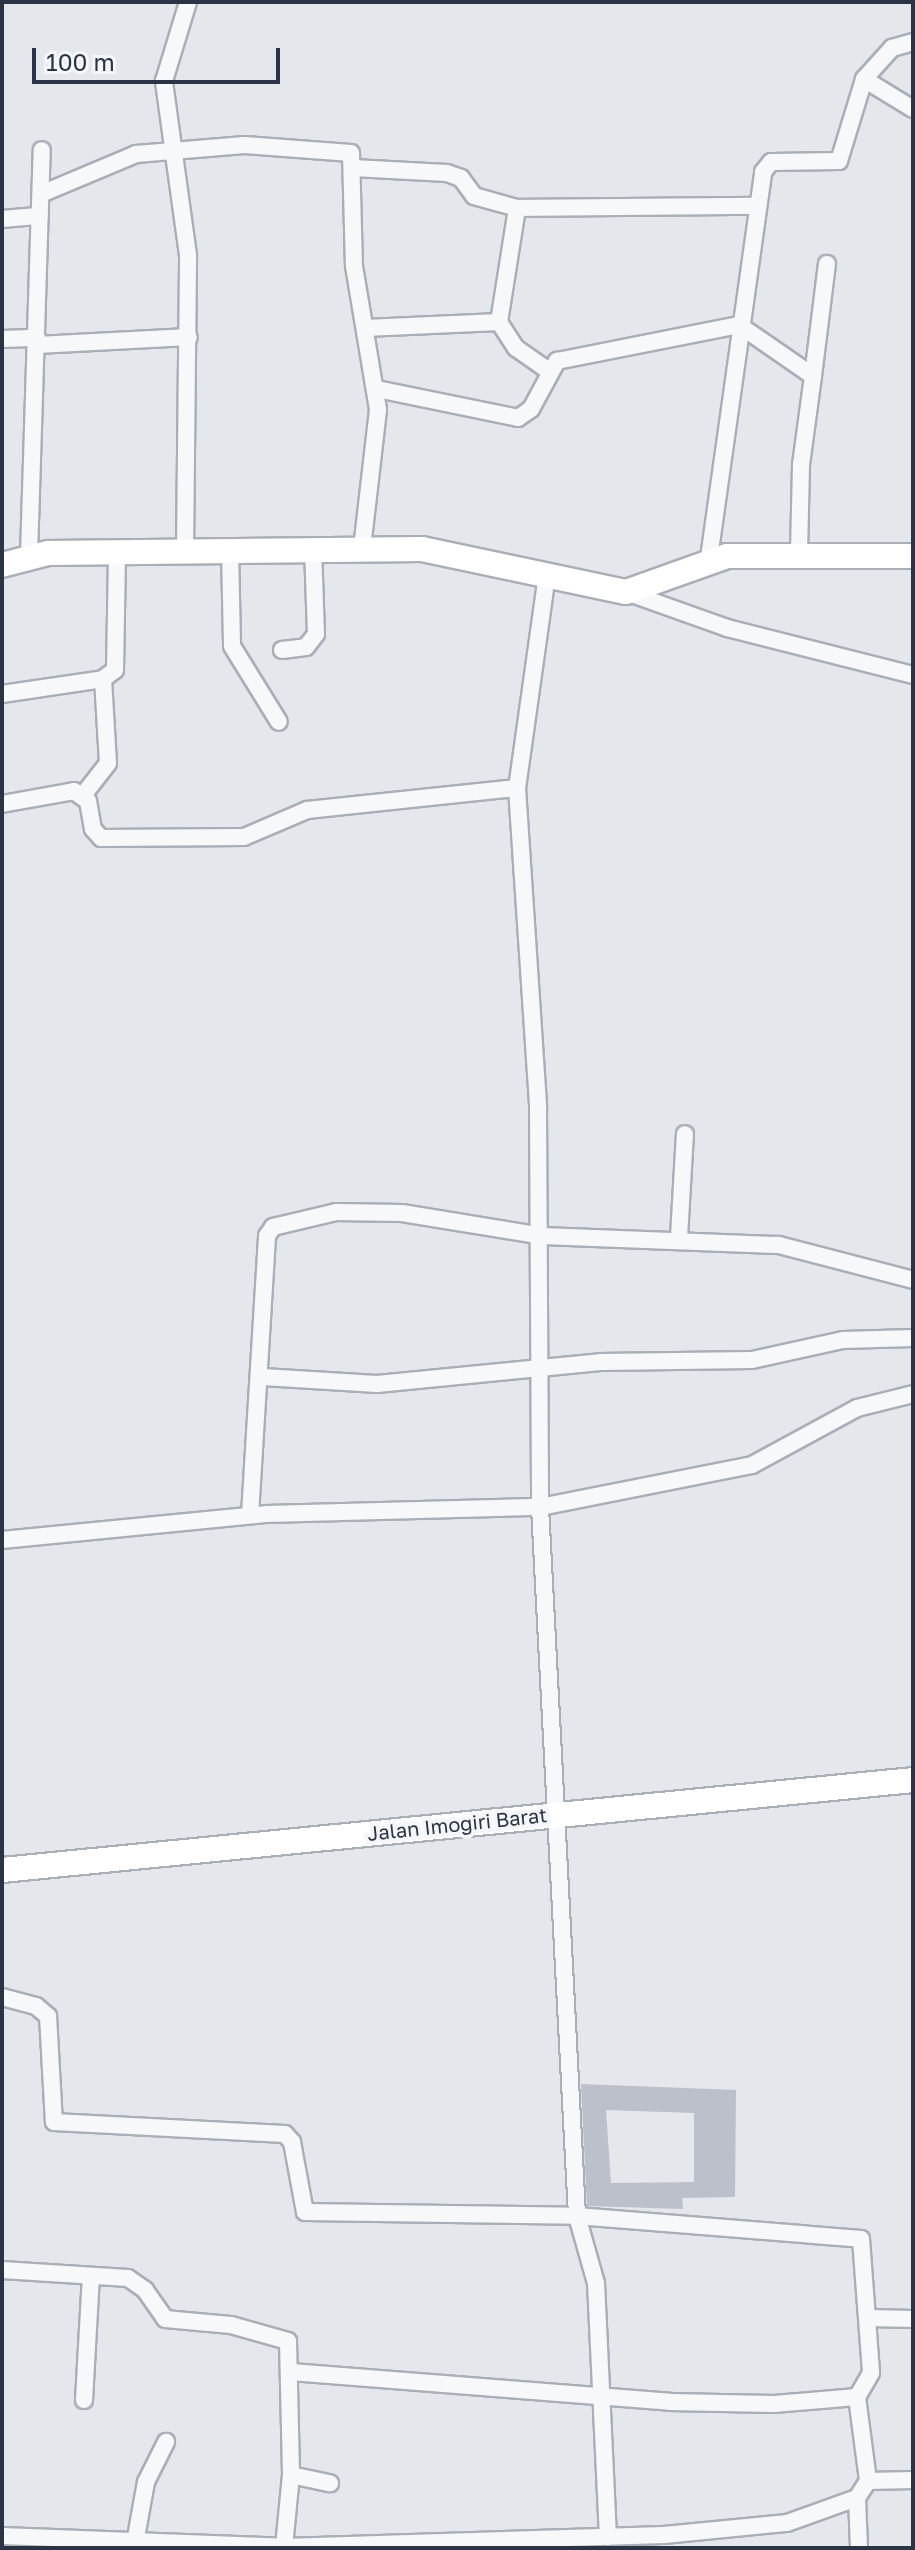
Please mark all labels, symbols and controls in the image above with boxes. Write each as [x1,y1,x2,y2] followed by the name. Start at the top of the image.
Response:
[36,32,284,82] scale bar
[46,47,115,76] text: 100 m
[366,1803,548,1845] street label: Jalan Imogiri Barat

